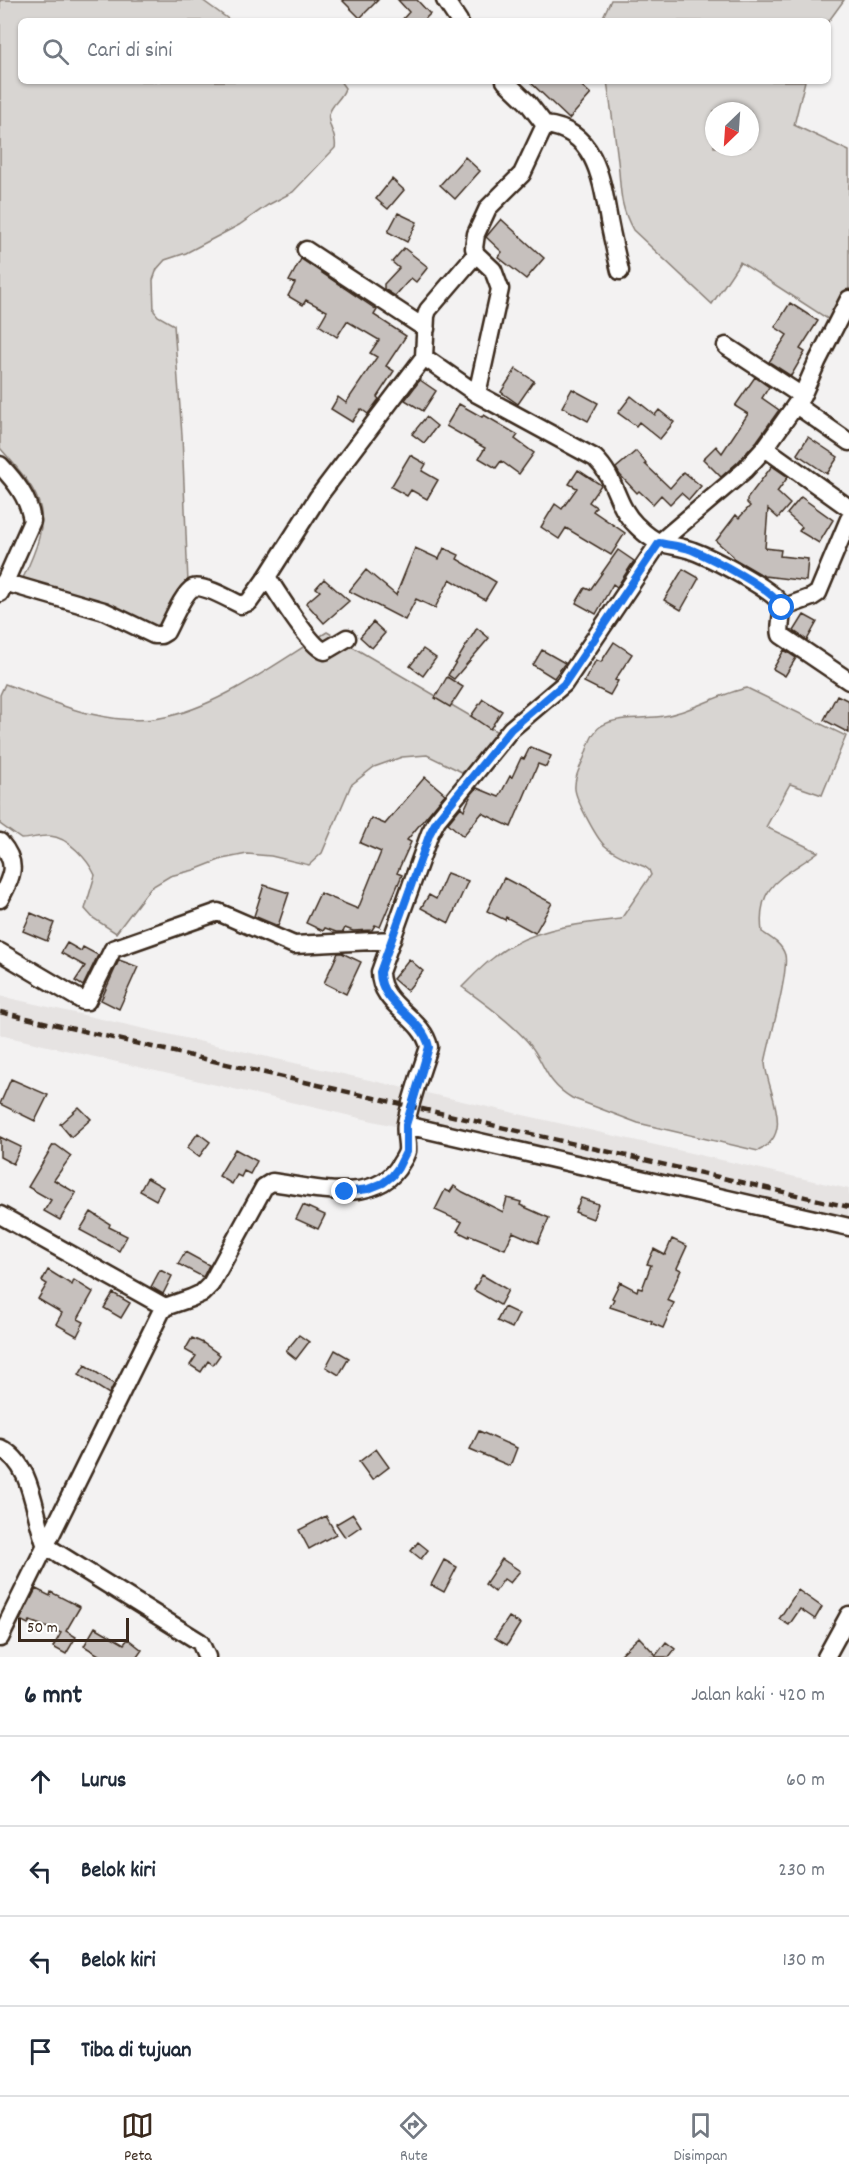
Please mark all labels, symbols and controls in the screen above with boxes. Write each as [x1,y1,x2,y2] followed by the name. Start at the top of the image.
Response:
[18,18,831,84] search box
[39,35,72,68] icon: search
[87,36,172,67] text: Cari di sini
[705,102,759,156] north arrow
[768,594,794,620] route start
[331,1178,357,1204] route end
[18,1615,129,1642] scale bar
[27,1617,58,1640] text: 50 m
[24,1678,82,1715] text: 6 mnt
[691,1682,825,1710] text: Jalan kaki · 420 m
[24,1765,57,1798] icon: ahead
[81,1766,126,1797] text: Lurus
[786,1767,825,1795] text: 60 m
[24,1855,57,1888] icon: left
[81,1856,155,1887] text: Belok kiri
[778,1857,825,1885] text: 230 m
[24,1945,57,1978] icon: left
[81,1946,155,1977] text: Belok kiri
[783,1947,825,1975] text: 130 m
[24,2035,57,2068] icon: arrive
[81,2036,191,2067] text: Tiba di tujuan
[121,2109,154,2168] tab: Peta
[397,2109,430,2168] tab: Rute
[673,2109,728,2168] tab: Disimpan

